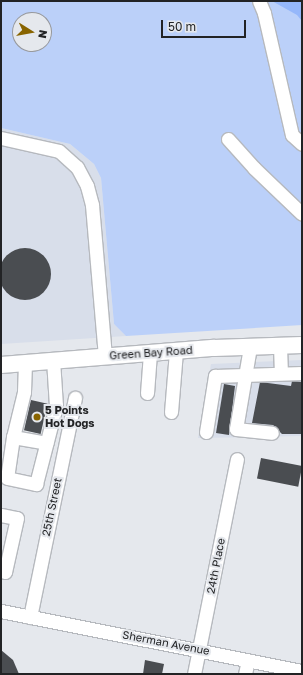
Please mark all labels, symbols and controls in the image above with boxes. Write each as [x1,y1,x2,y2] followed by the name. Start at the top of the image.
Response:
[12,12,52,52] north arrow
[163,12,248,38] scale bar
[168,19,196,34] text: 50 m
[36,29,50,40] text: N
[109,344,193,362] street label: Green Bay Road
[45,404,94,430] place label: 5 Points Hot Dogs
[32,412,42,422] marker: 5 Points Hot Dogs
[39,477,65,537] street label: 25th Street
[204,537,228,595] street label: 24th Place
[121,628,211,658] street label: Sherman Avenue

